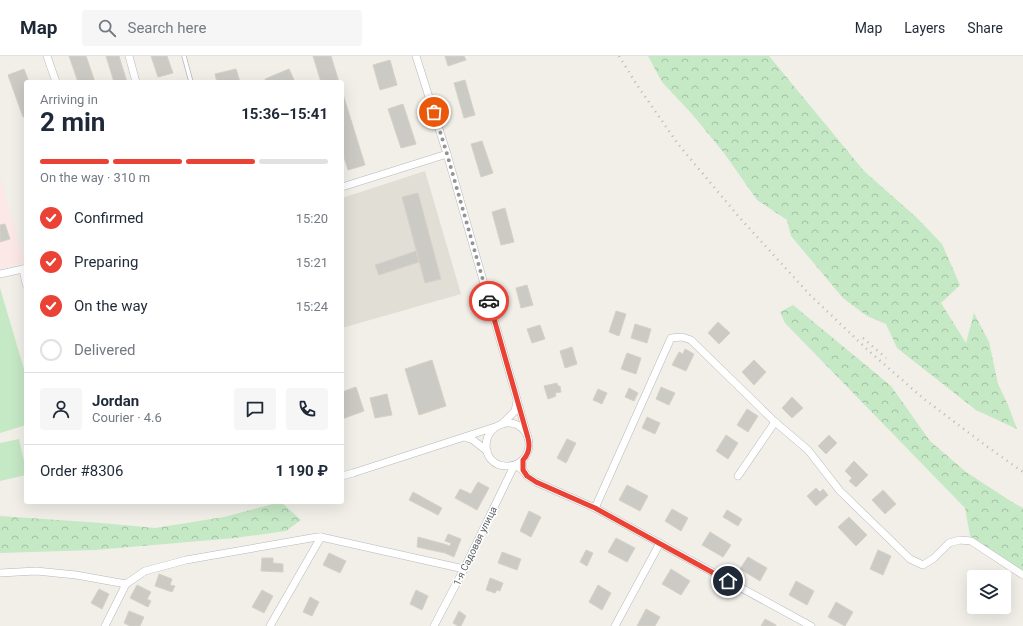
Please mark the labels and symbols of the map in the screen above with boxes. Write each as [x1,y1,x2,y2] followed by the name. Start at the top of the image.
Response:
[417,95,451,129] pin
[469,281,509,321] courier
[451,505,499,587] street label: 1-я Садовая улица
[711,564,745,598] pin

